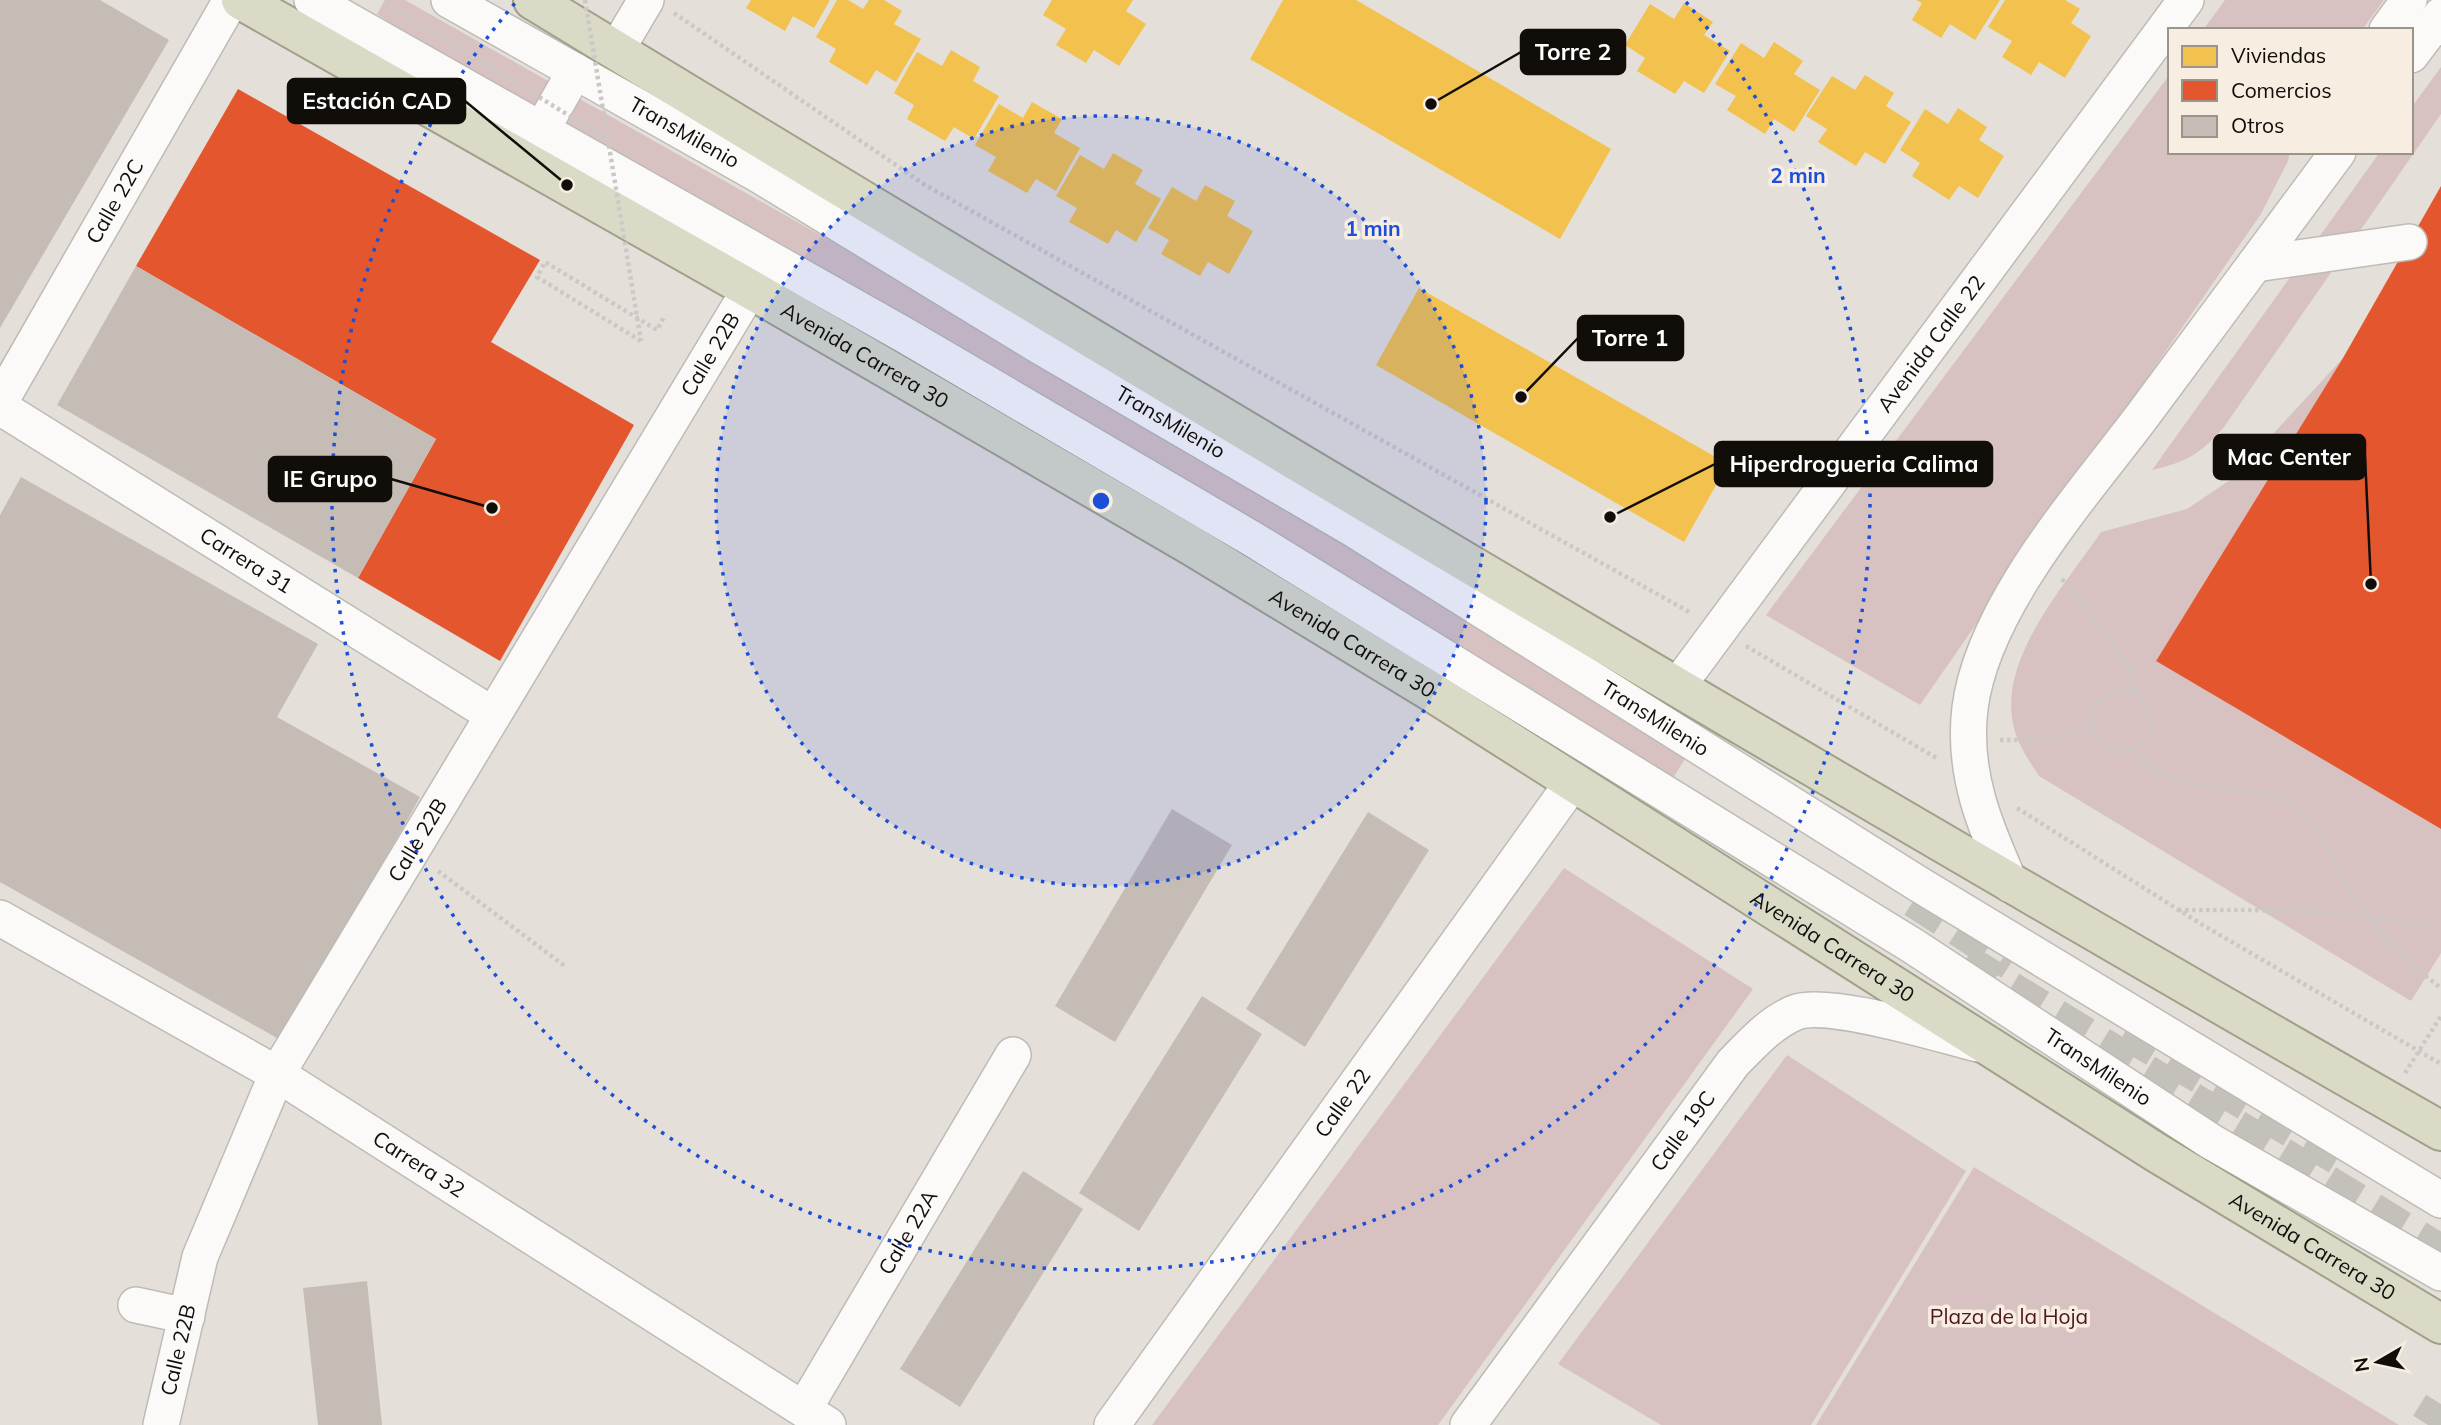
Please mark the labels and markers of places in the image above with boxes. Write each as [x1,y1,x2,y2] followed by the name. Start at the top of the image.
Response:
[1521,30,1625,74] callout: Torre 2
[288,79,465,123] callout: Estación CAD
[1578,316,1683,360] callout: Torre 1
[2214,435,2365,479] callout: Mac Center
[1715,442,1992,486] callout: Hiperdrogueria Calima
[269,457,391,501] callout: IE Grupo
[1089,489,1113,513] centre of rings

